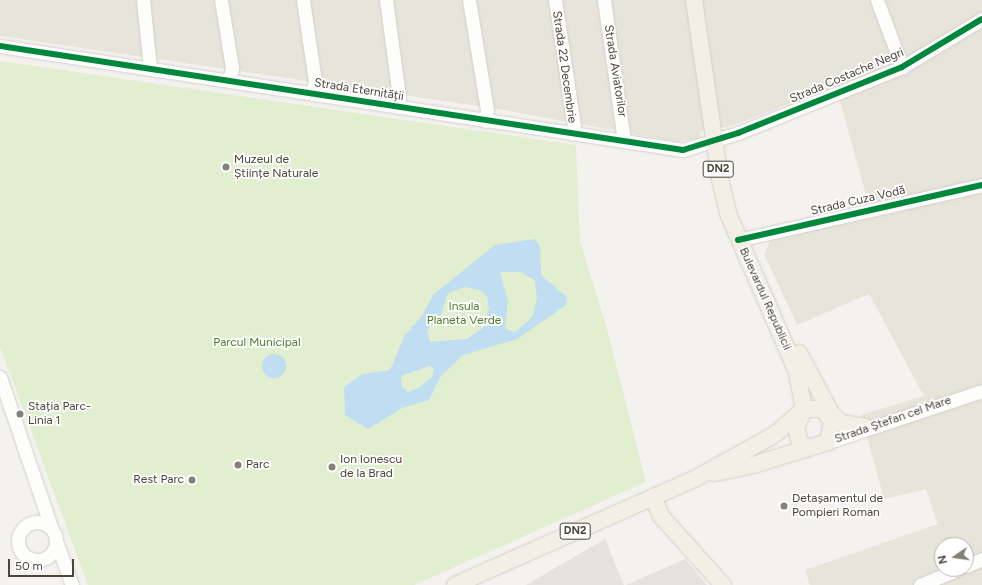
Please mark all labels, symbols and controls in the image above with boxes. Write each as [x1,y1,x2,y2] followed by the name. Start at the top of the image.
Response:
[549,10,579,124] street label: Strada 22 Decembrie
[601,24,629,118] street label: Strada Aviatorilor
[788,45,906,107] street label: Strada Costache Negri
[313,76,405,104] street label: Strada Eternității
[234,153,318,181] place label: Muzeul de Științe Naturale
[702,160,734,178] road number: DN2
[221,162,231,172] marker: Muzeul de Științe Naturale
[809,183,907,219] street label: Strada Cuza Vodă
[736,245,794,353] street label: Bulevardul Republicii
[427,300,501,328] park label: Insula Planeta Verde
[213,336,301,350] park label: Parcul Municipal
[833,393,953,447] street label: Strada Ștefan cel Mare
[28,400,91,428] place label: Stația Parc- Linia 1
[15,409,25,419] marker: Stația Parc- Linia 1
[340,453,402,481] place label: Ion Ionescu de la Brad
[246,458,269,472] place label: Parc
[233,460,243,470] marker: Parc
[327,462,337,472] marker: Ion Ionescu de la Brad
[133,473,184,487] place label: Rest Parc
[187,475,197,485] marker: Rest Parc
[792,492,883,520] place label: Detașamentul de Pompieri Roman
[779,501,789,511] marker: Detașamentul de Pompieri Roman
[559,522,591,540] road number: DN2
[934,537,974,577] north arrow
[10,551,76,577] scale bar
[936,554,950,565] text: N
[15,559,43,573] text: 50 m

